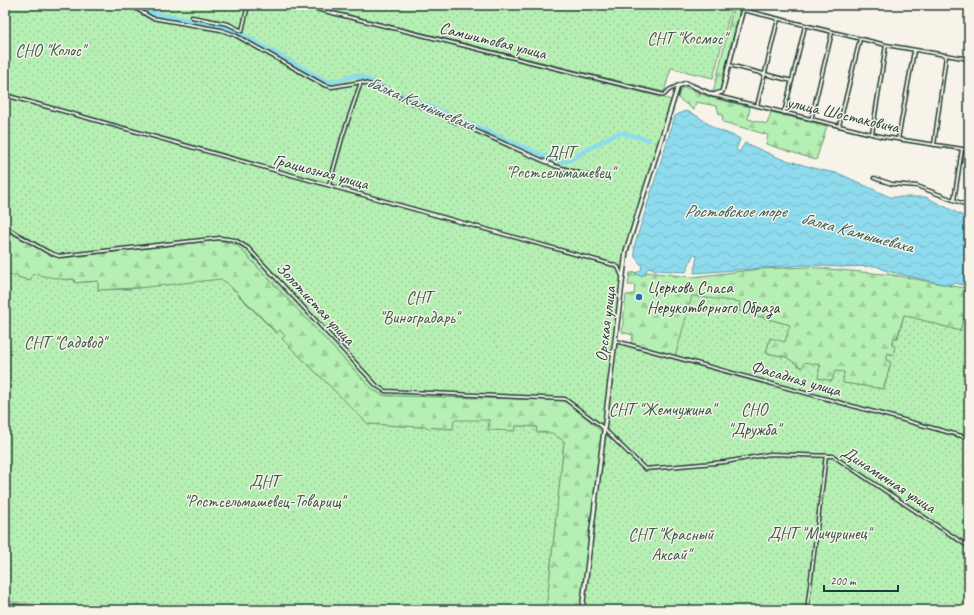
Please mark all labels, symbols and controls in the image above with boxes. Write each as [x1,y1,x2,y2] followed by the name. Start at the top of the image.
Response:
[437,17,550,64] street label: Самшитовая улица
[647,28,731,49] park label: СНТ "Космос"
[15,40,89,61] park label: СНО "Колос"
[364,70,481,137] water label: балка Камышеваха
[784,91,902,138] street label: улица Шостаковича
[505,142,619,183] park label: ДНТ "Ростсельмашевец"
[271,149,372,195] street label: Грациозная улица
[684,200,789,222] water label: Ростовское море
[799,206,918,258] water label: балка Камышеваха
[272,257,360,350] street label: Золотистая улица
[647,277,781,319] place label: Церковь Спаса Нерукотворного Образа
[590,284,621,363] street label: Орская улица
[379,287,463,328] park label: СНТ "Виноградарь"
[634,292,644,302] marker: Церковь Спаса Нерукотворного Образа
[24,332,110,353] park label: СНТ "Садовод"
[748,356,845,402] street label: Фасадная улица
[609,399,719,420] park label: СНТ "Жемчужина"
[728,399,784,440] park label: СНО "Дружба"
[838,441,941,518] street label: Динамичная улица
[184,471,348,512] park label: ДНТ "Ростсельмашевец-Товарищ"
[767,523,875,544] park label: ДНТ "Мичуринец"
[628,524,715,565] park label: СНТ "Красный Аксай"
[824,567,898,593] scale bar
[830,573,857,589] text: 200 m

